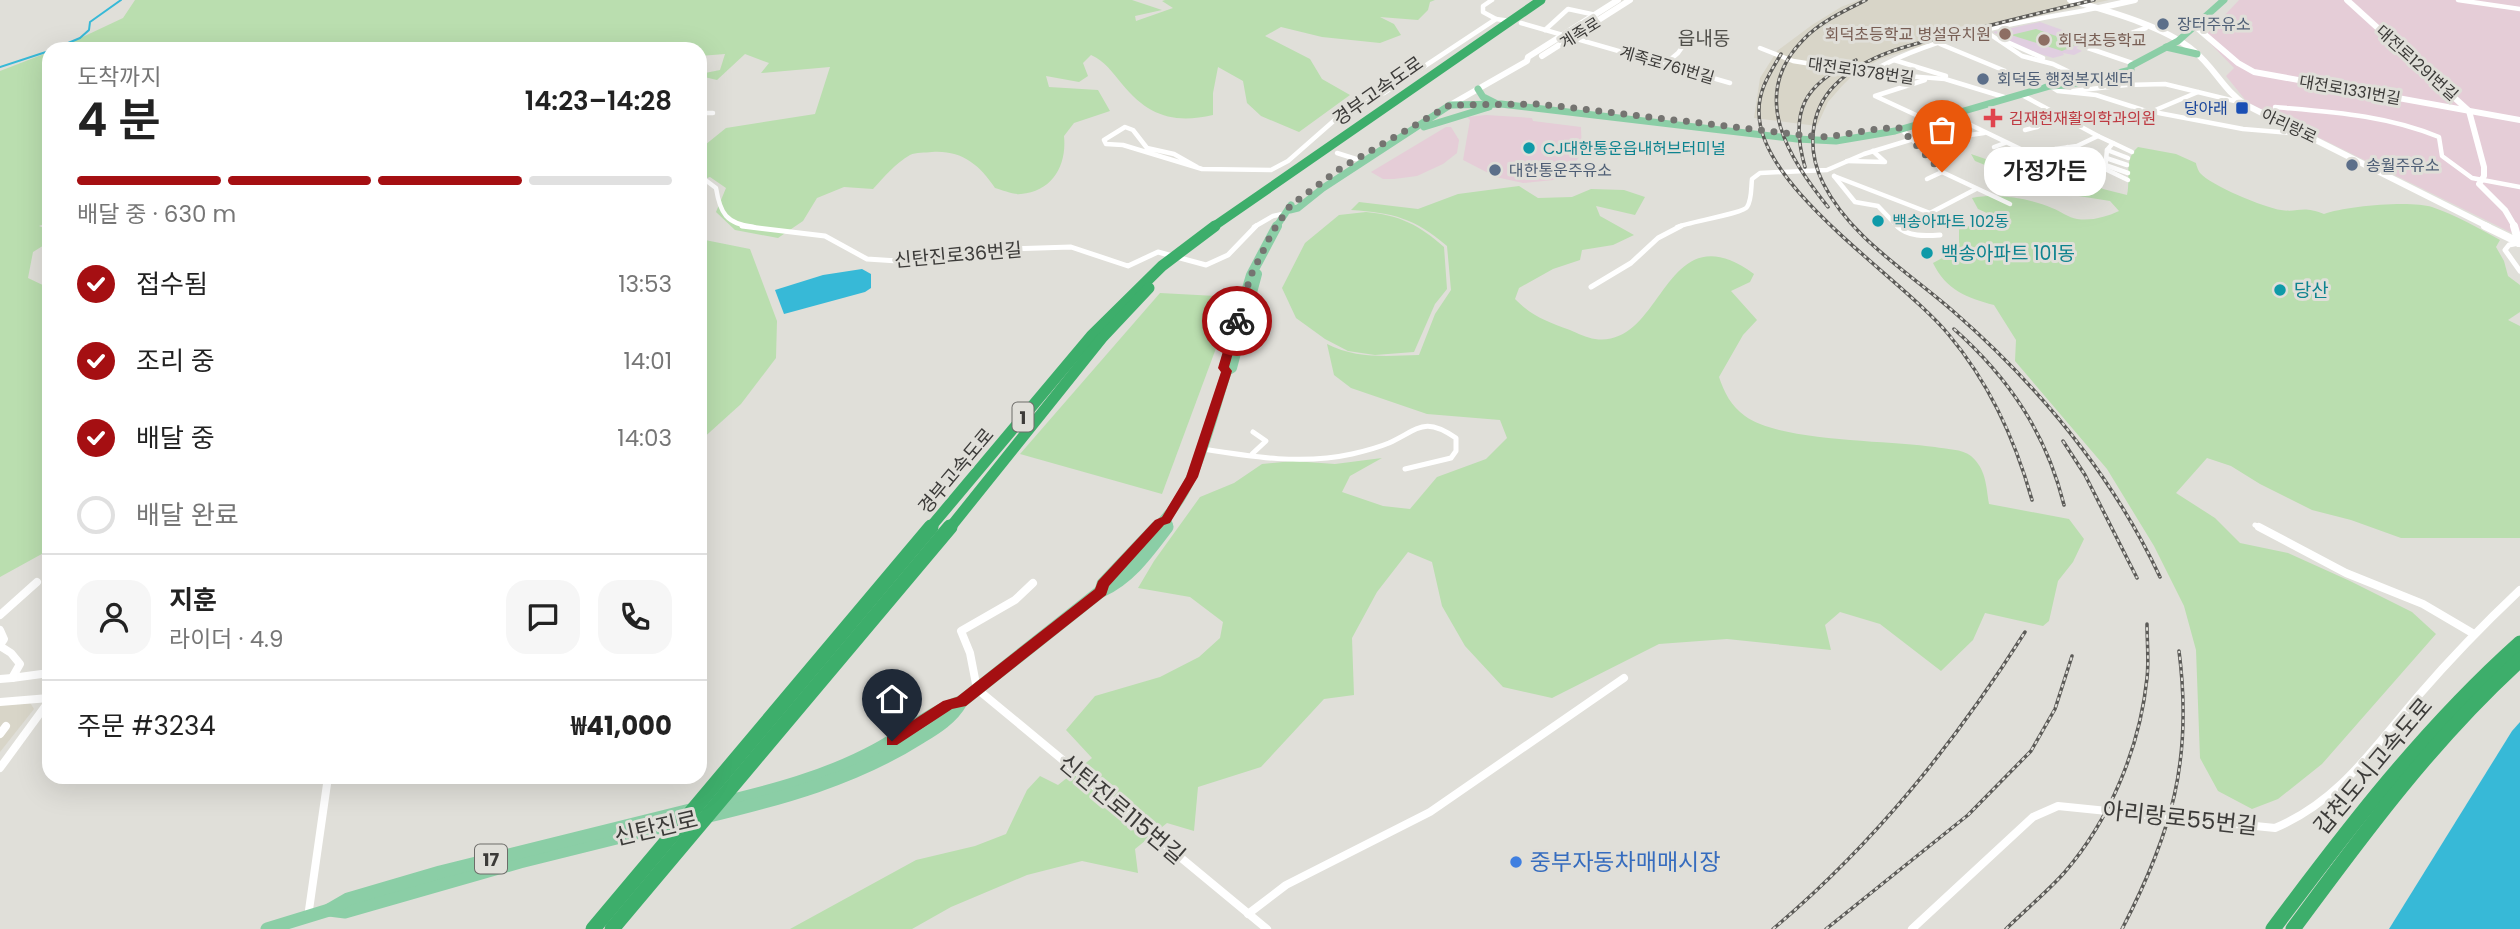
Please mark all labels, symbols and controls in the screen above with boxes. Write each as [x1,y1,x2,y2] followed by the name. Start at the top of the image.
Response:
[1555,11,1605,54] street label: 계족로
[2177,13,2251,36] place label: 장터주유소
[2155,16,2171,32] marker: 장터주유소
[2371,20,2463,106] street label: 대전로1291번길
[1825,23,1991,46] place label: 회덕초등학교 병설유치원
[1678,25,1730,52] district label: 읍내동
[1997,26,2013,42] marker: 회덕초등학교 병설유치원
[2058,29,2146,52] place label: 회덕초등학교
[2036,32,2052,48] marker: 회덕초등학교
[1617,40,1717,90] street label: 계족로761번길
[1327,50,1429,132] street label: 경부고속도로
[1806,52,1916,90] street label: 대전로1378번길
[77,61,162,93] text: 도착까지
[1997,68,2134,91] place label: 회덕동 행정복지센터
[2297,70,2403,110] street label: 대전로1331번길
[1975,71,1991,87] marker: 회덕동 행정복지센터
[525,83,672,119] text: 14:23–14:28
[77,88,161,152] text: 4 분
[2184,97,2228,120] place label: 당아래
[1912,100,1972,172] pin
[2234,100,2250,116] marker: 당아래
[2257,103,2321,149] street label: 아리랑로
[2009,107,2156,130] place label: 김재현재활의학과의원
[1983,108,2003,128] marker: 김재현재활의학과의원
[1923,111,1961,149] icon: bag
[1543,137,1726,160] place label: CJ대한통운읍내허브터미널
[1521,140,1537,156] marker: CJ대한통운읍내허브터미널
[1984,148,2106,196] callout: 가정가든
[2366,154,2440,177] place label: 송월주유소
[2003,155,2087,187] text: 가정가든
[2344,157,2360,173] marker: 송월주유소
[1509,159,1612,182] place label: 대한통운주유소
[1487,162,1503,178] marker: 대한통운주유소
[77,198,236,230] text: 배달 중 · 630 m
[1892,210,2009,233] place label: 백송아파트 102동
[1870,213,1886,229] marker: 백송아파트 102동
[893,236,1023,274] street label: 신탄진로36번길
[1941,240,2075,267] place label: 백송아파트 101동
[1919,245,1935,261] marker: 백송아파트 101동
[77,265,115,303] icon: check
[136,266,208,302] text: 접수됨
[618,268,672,300] text: 13:53
[2294,277,2329,304] place label: 당산
[2272,282,2288,298] marker: 당산
[1202,286,1272,356] courier
[1218,302,1256,340] icon: bike
[77,342,115,380] icon: check
[136,343,215,379] text: 조리 중
[623,345,672,377] text: 14:01
[1012,402,1034,432] road number: 1
[77,419,115,457] icon: check
[136,420,215,456] text: 배달 중
[617,422,672,454] text: 14:03
[912,422,1000,520] street label: 경부고속도로
[136,497,239,533] text: 배달 완료
[77,580,151,654] button: person
[506,580,580,654] button: chat
[598,580,672,654] button: phone
[169,582,217,618] text: 지훈
[169,623,283,655] text: 라이더 · 4.9
[862,669,922,741] pin
[873,680,911,718] icon: home
[2306,691,2440,841] street label: 갑천도시고속도로
[77,708,216,744] text: 주문 #3234
[571,708,672,744] text: ₩41,000
[1052,747,1192,871] street label: 신탄진로115번길
[2101,794,2259,842] street label: 아리랑로55번길
[611,803,701,853] street label: 신탄진로
[475,844,507,874] road number: 17
[1530,846,1720,878] place label: 중부자동차매매시장
[1508,854,1524,870] marker: 중부자동차매매시장

